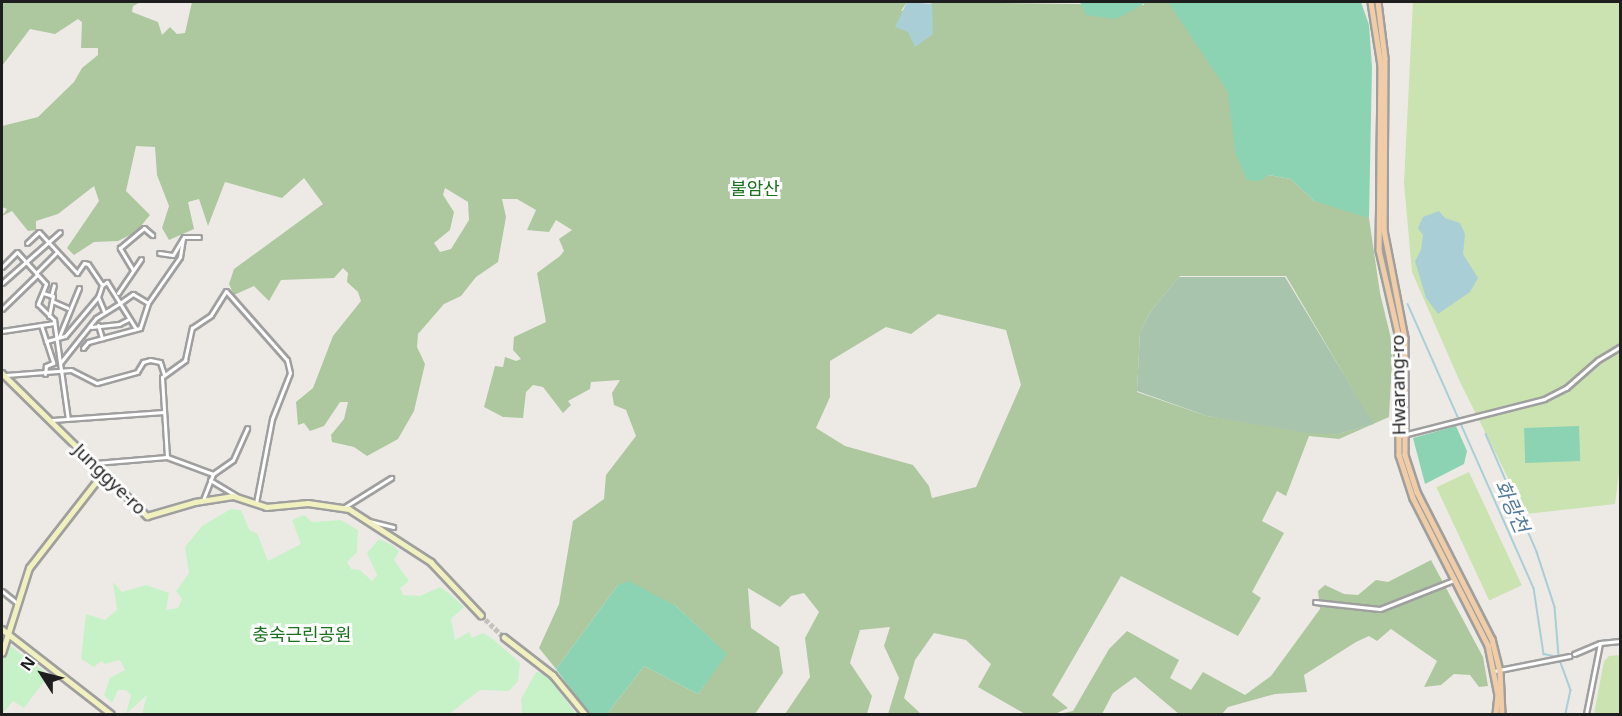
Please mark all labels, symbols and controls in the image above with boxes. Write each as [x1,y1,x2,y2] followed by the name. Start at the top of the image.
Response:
[730,177,780,199] park label: 불암산
[1386,334,1410,436] street label: Hwarang-ro
[69,439,151,519] street label: Junggye-ro
[1490,476,1534,536] water label: 화랑천
[252,623,352,645] park label: 충숙근린공원
[12,644,72,704] north arrow
[15,652,40,675] text: N

